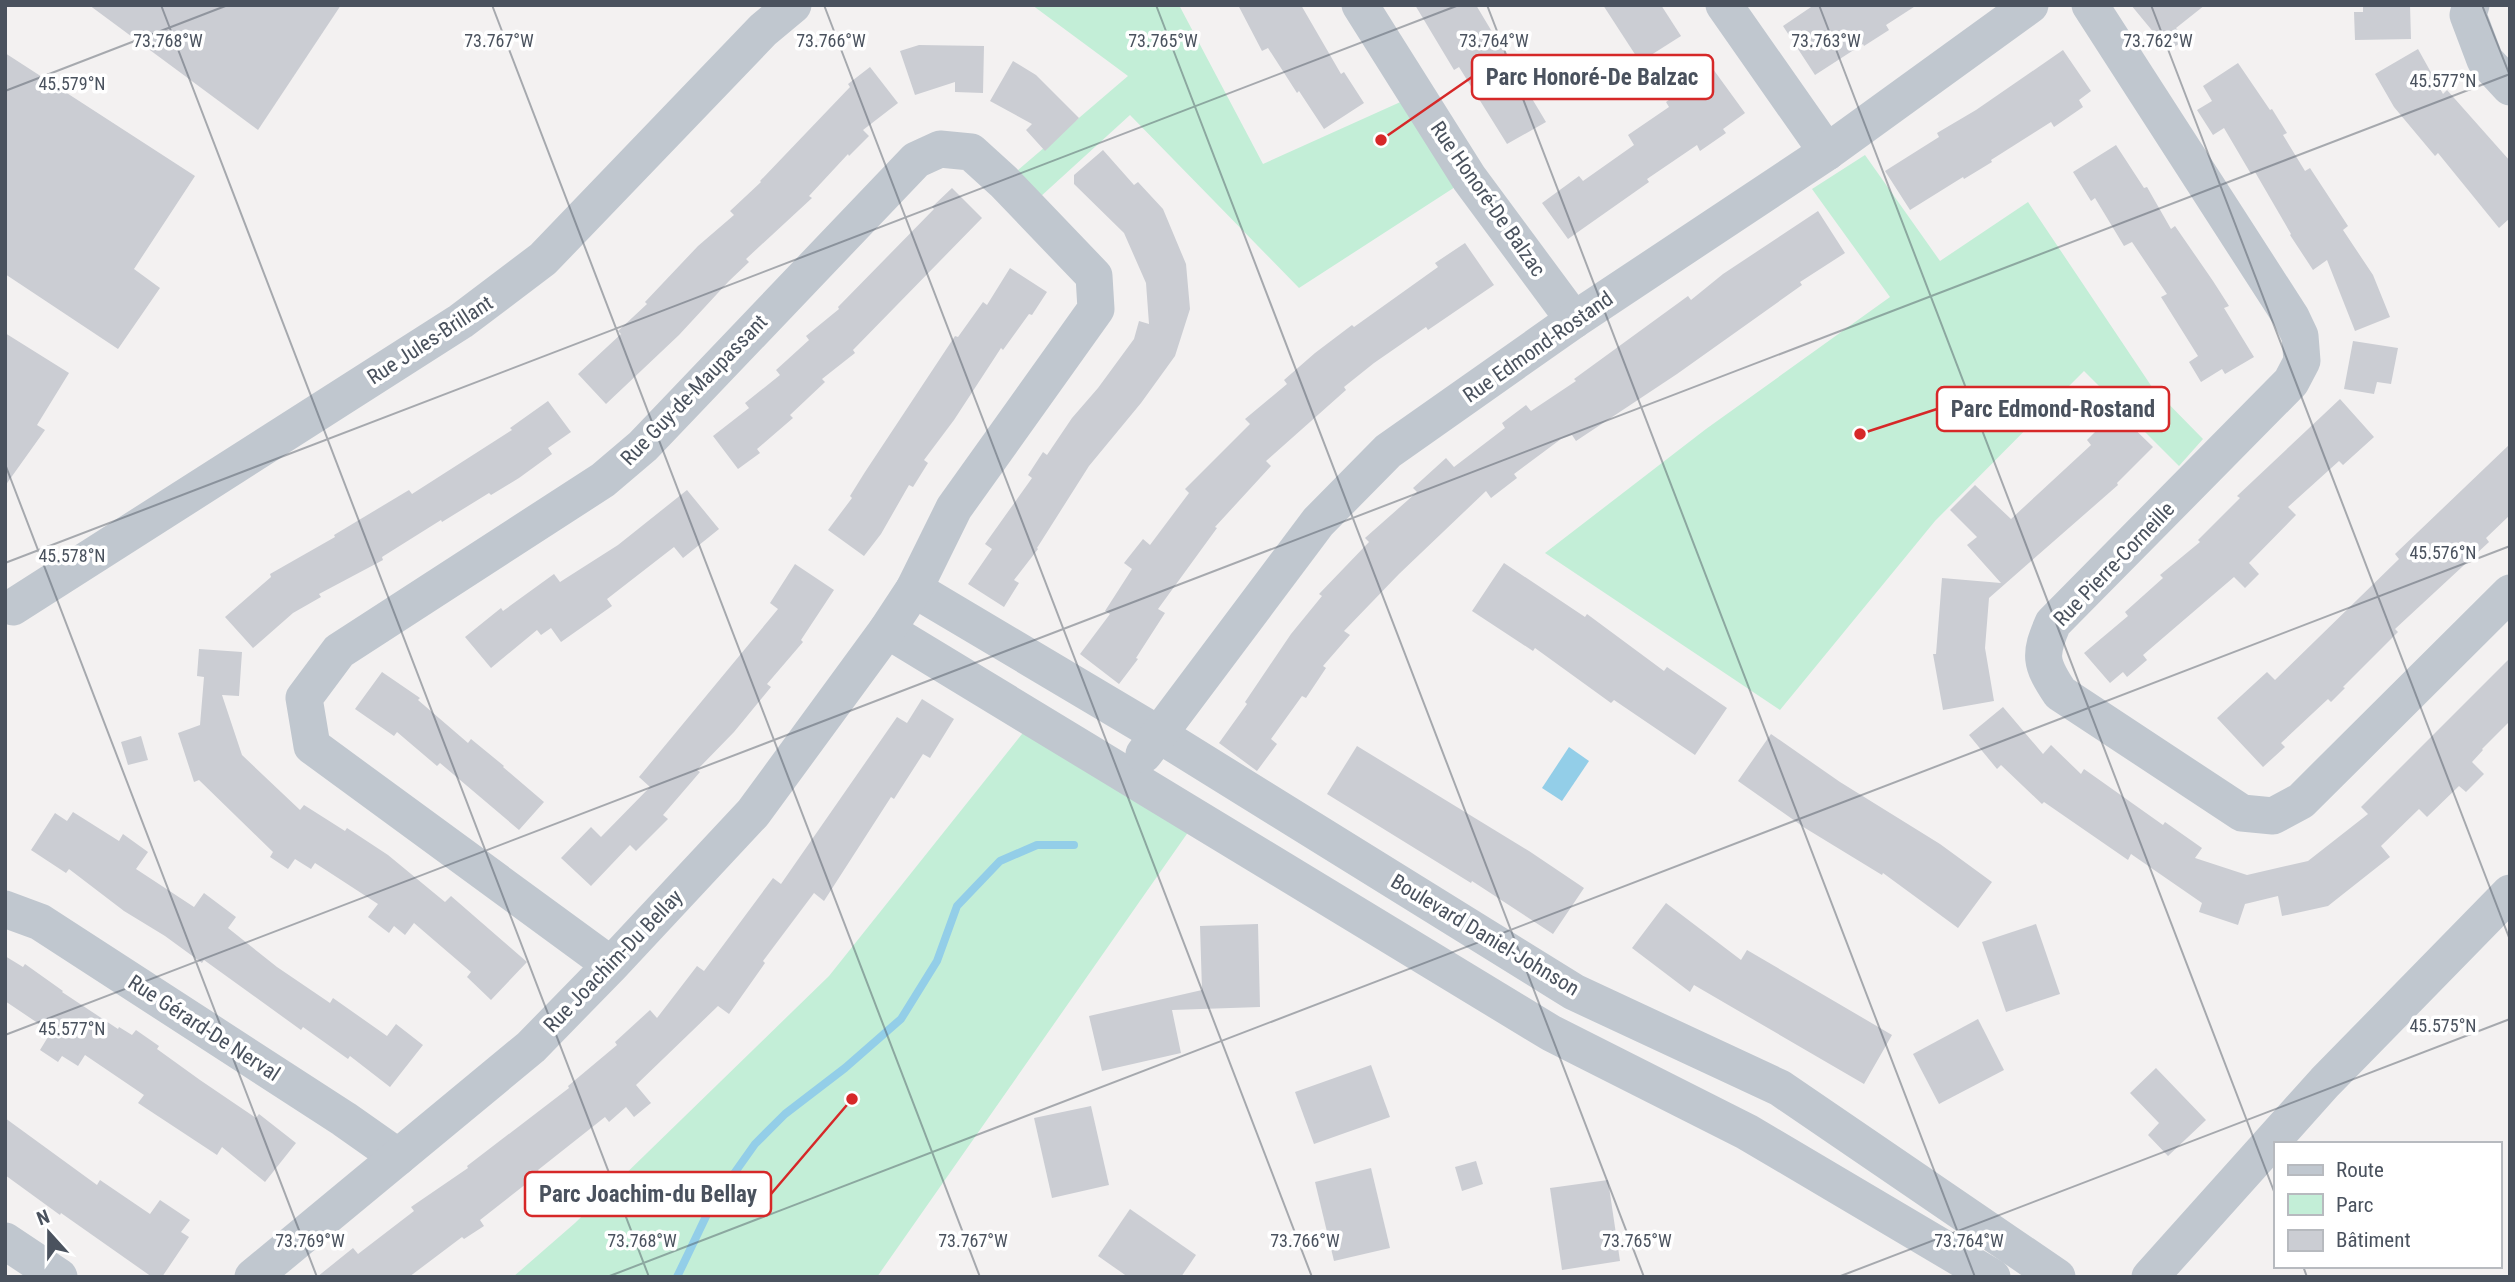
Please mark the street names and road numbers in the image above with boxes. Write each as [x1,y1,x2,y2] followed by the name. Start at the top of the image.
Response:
[1426,117,1550,281] street label: Rue Honoré-De Balzac
[1459,286,1617,408] street label: Rue Edmond-Rostand
[363,291,497,389] street label: Rue Jules-Brillant
[616,310,772,470] street label: Rue Guy-de-Maupassant
[2049,497,2179,631] street label: Rue Pierre-Corneille
[1387,869,1583,1001] street label: Boulevard Daniel-Johnson
[539,885,687,1037] street label: Rue Joachim-Du Bellay
[124,970,284,1086] street label: Rue Gérard-De Nerval

